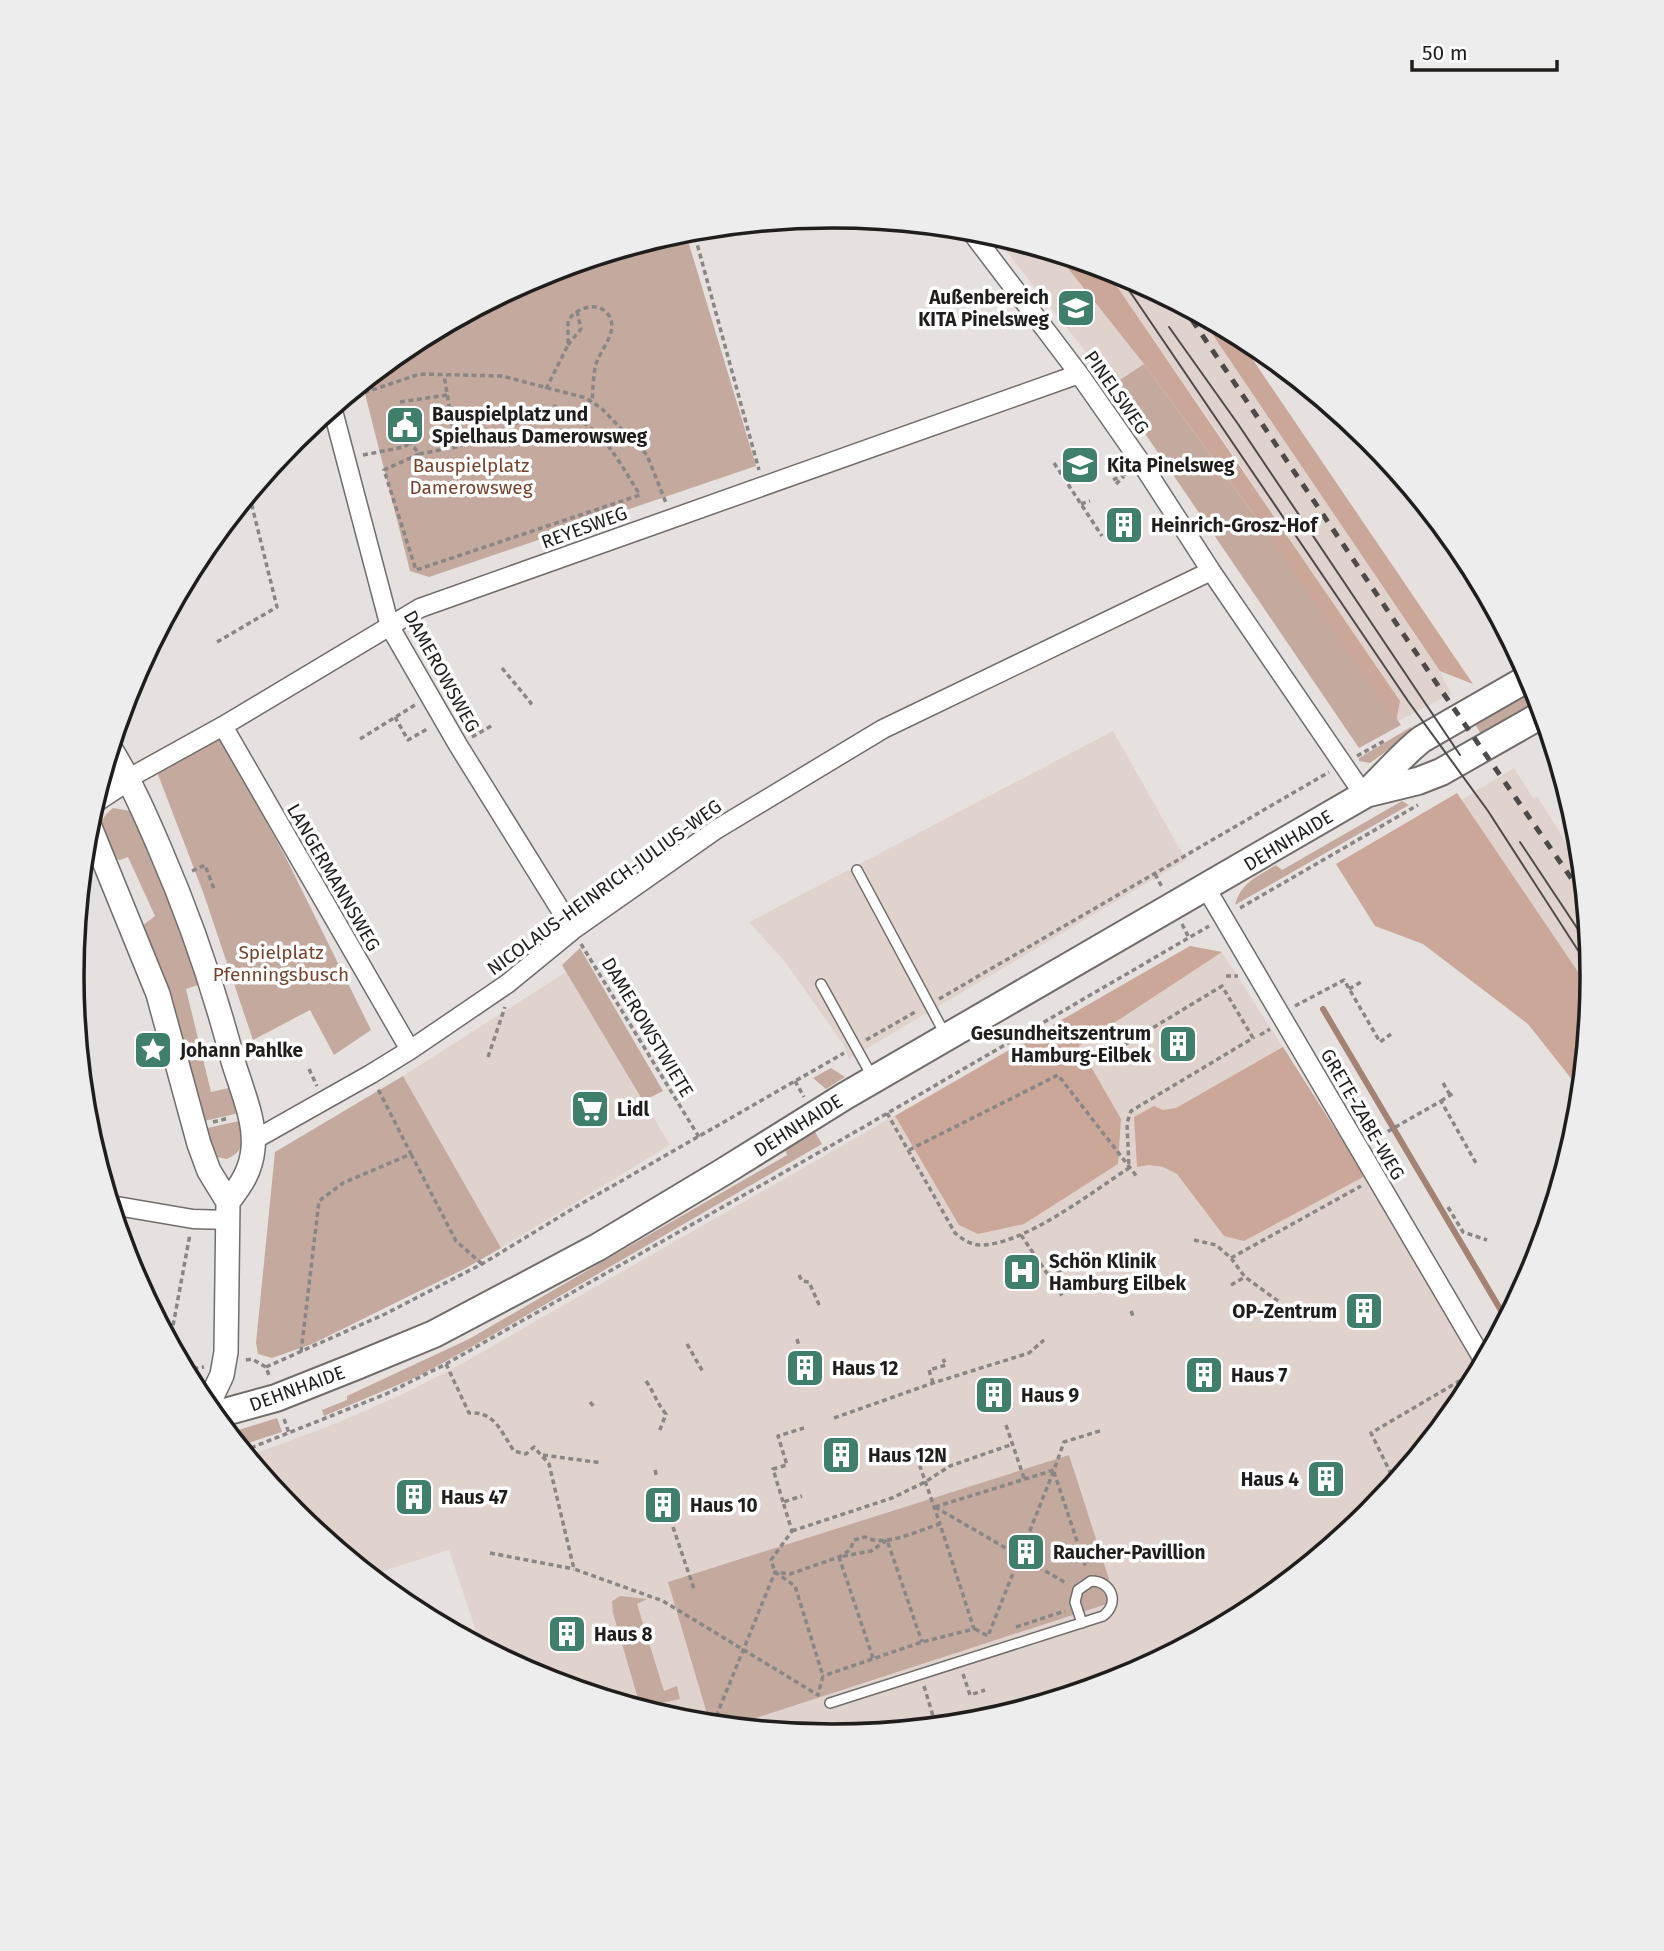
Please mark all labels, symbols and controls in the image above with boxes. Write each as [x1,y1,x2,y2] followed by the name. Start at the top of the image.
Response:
[1412,28,1557,72] scale bar
[1422,40,1468,66] text: 50 m
[918,286,1050,331] place label: Außenbereich KITA Pinelsweg
[1055,287,1097,329] school or university icon: Außenbereich KITA Pinelsweg
[1079,346,1154,439] street label: PINELSWEG
[432,403,648,448] place label: Bauspielplatz und Spielhaus Damerowsweg
[384,404,426,446] public building icon: Bauspielplatz und Spielhaus Damerowsweg
[1059,444,1101,486] school or university icon: Kita Pinelsweg
[409,454,533,499] park label: Bauspielplatz Damerowsweg
[1107,454,1235,477] place label: Kita Pinelsweg
[538,501,630,554] street label: REYESWEG
[1103,504,1145,546] building icon: Heinrich-Grosz-Hof
[1151,514,1319,537] place label: Heinrich-Grosz-Hof
[399,606,485,736] street label: DAMEROWSWEG
[483,795,726,980] street label: NICOLAUS-HEINRICH-JULIUS-WEG
[282,799,385,955] street label: LANGERMANNSWEG
[1239,805,1337,876] street label: DEHNHAIDE
[213,941,349,986] park label: Spielplatz Pfenningsbusch
[597,953,698,1101] street label: DAMEROWSTWIETE
[971,1022,1151,1067] place label: Gesundheitszentrum Hamburg-Eilbek
[1157,1023,1199,1065] building icon: Gesundheitszentrum Hamburg-Eilbek
[132,1029,174,1071] place icon: Johann Pahlke
[179,1039,303,1062] place label: Johann Pahlke
[1316,1045,1409,1184] street label: GRETE-ZABE-WEG
[569,1088,611,1130] supermarket icon: Lidl
[750,1089,847,1162] street label: DEHNHAIDE
[617,1098,650,1121] place label: Lidl
[1049,1250,1187,1295] place label: Schön Klinik Hamburg Eilbek
[1001,1251,1043,1293] hospital icon: Schön Klinik Hamburg Eilbek
[1343,1290,1385,1332] building icon: OP-Zentrum
[1232,1300,1337,1323] place label: OP-Zentrum
[784,1347,826,1389] building icon: Haus 12
[1183,1354,1225,1396] building icon: Haus 7
[832,1357,898,1380] place label: Haus 12
[246,1361,348,1416] street label: DEHNHAIDE
[1231,1364,1288,1387] place label: Haus 7
[973,1374,1015,1416] building icon: Haus 9
[1021,1384,1080,1407] place label: Haus 9
[820,1434,862,1476] building icon: Haus 12N
[868,1444,947,1467] place label: Haus 12N
[1305,1458,1347,1500] building icon: Haus 4
[1241,1468,1299,1491] place label: Haus 4
[393,1476,435,1518] building icon: Haus 47
[642,1484,684,1526] building icon: Haus 10
[441,1486,508,1509] place label: Haus 47
[690,1494,758,1517] place label: Haus 10
[1005,1531,1047,1573] building icon: Raucher-Pavillion
[1053,1541,1206,1564] place label: Raucher-Pavillion
[546,1613,588,1655] building icon: Haus 8
[594,1623,653,1646] place label: Haus 8

